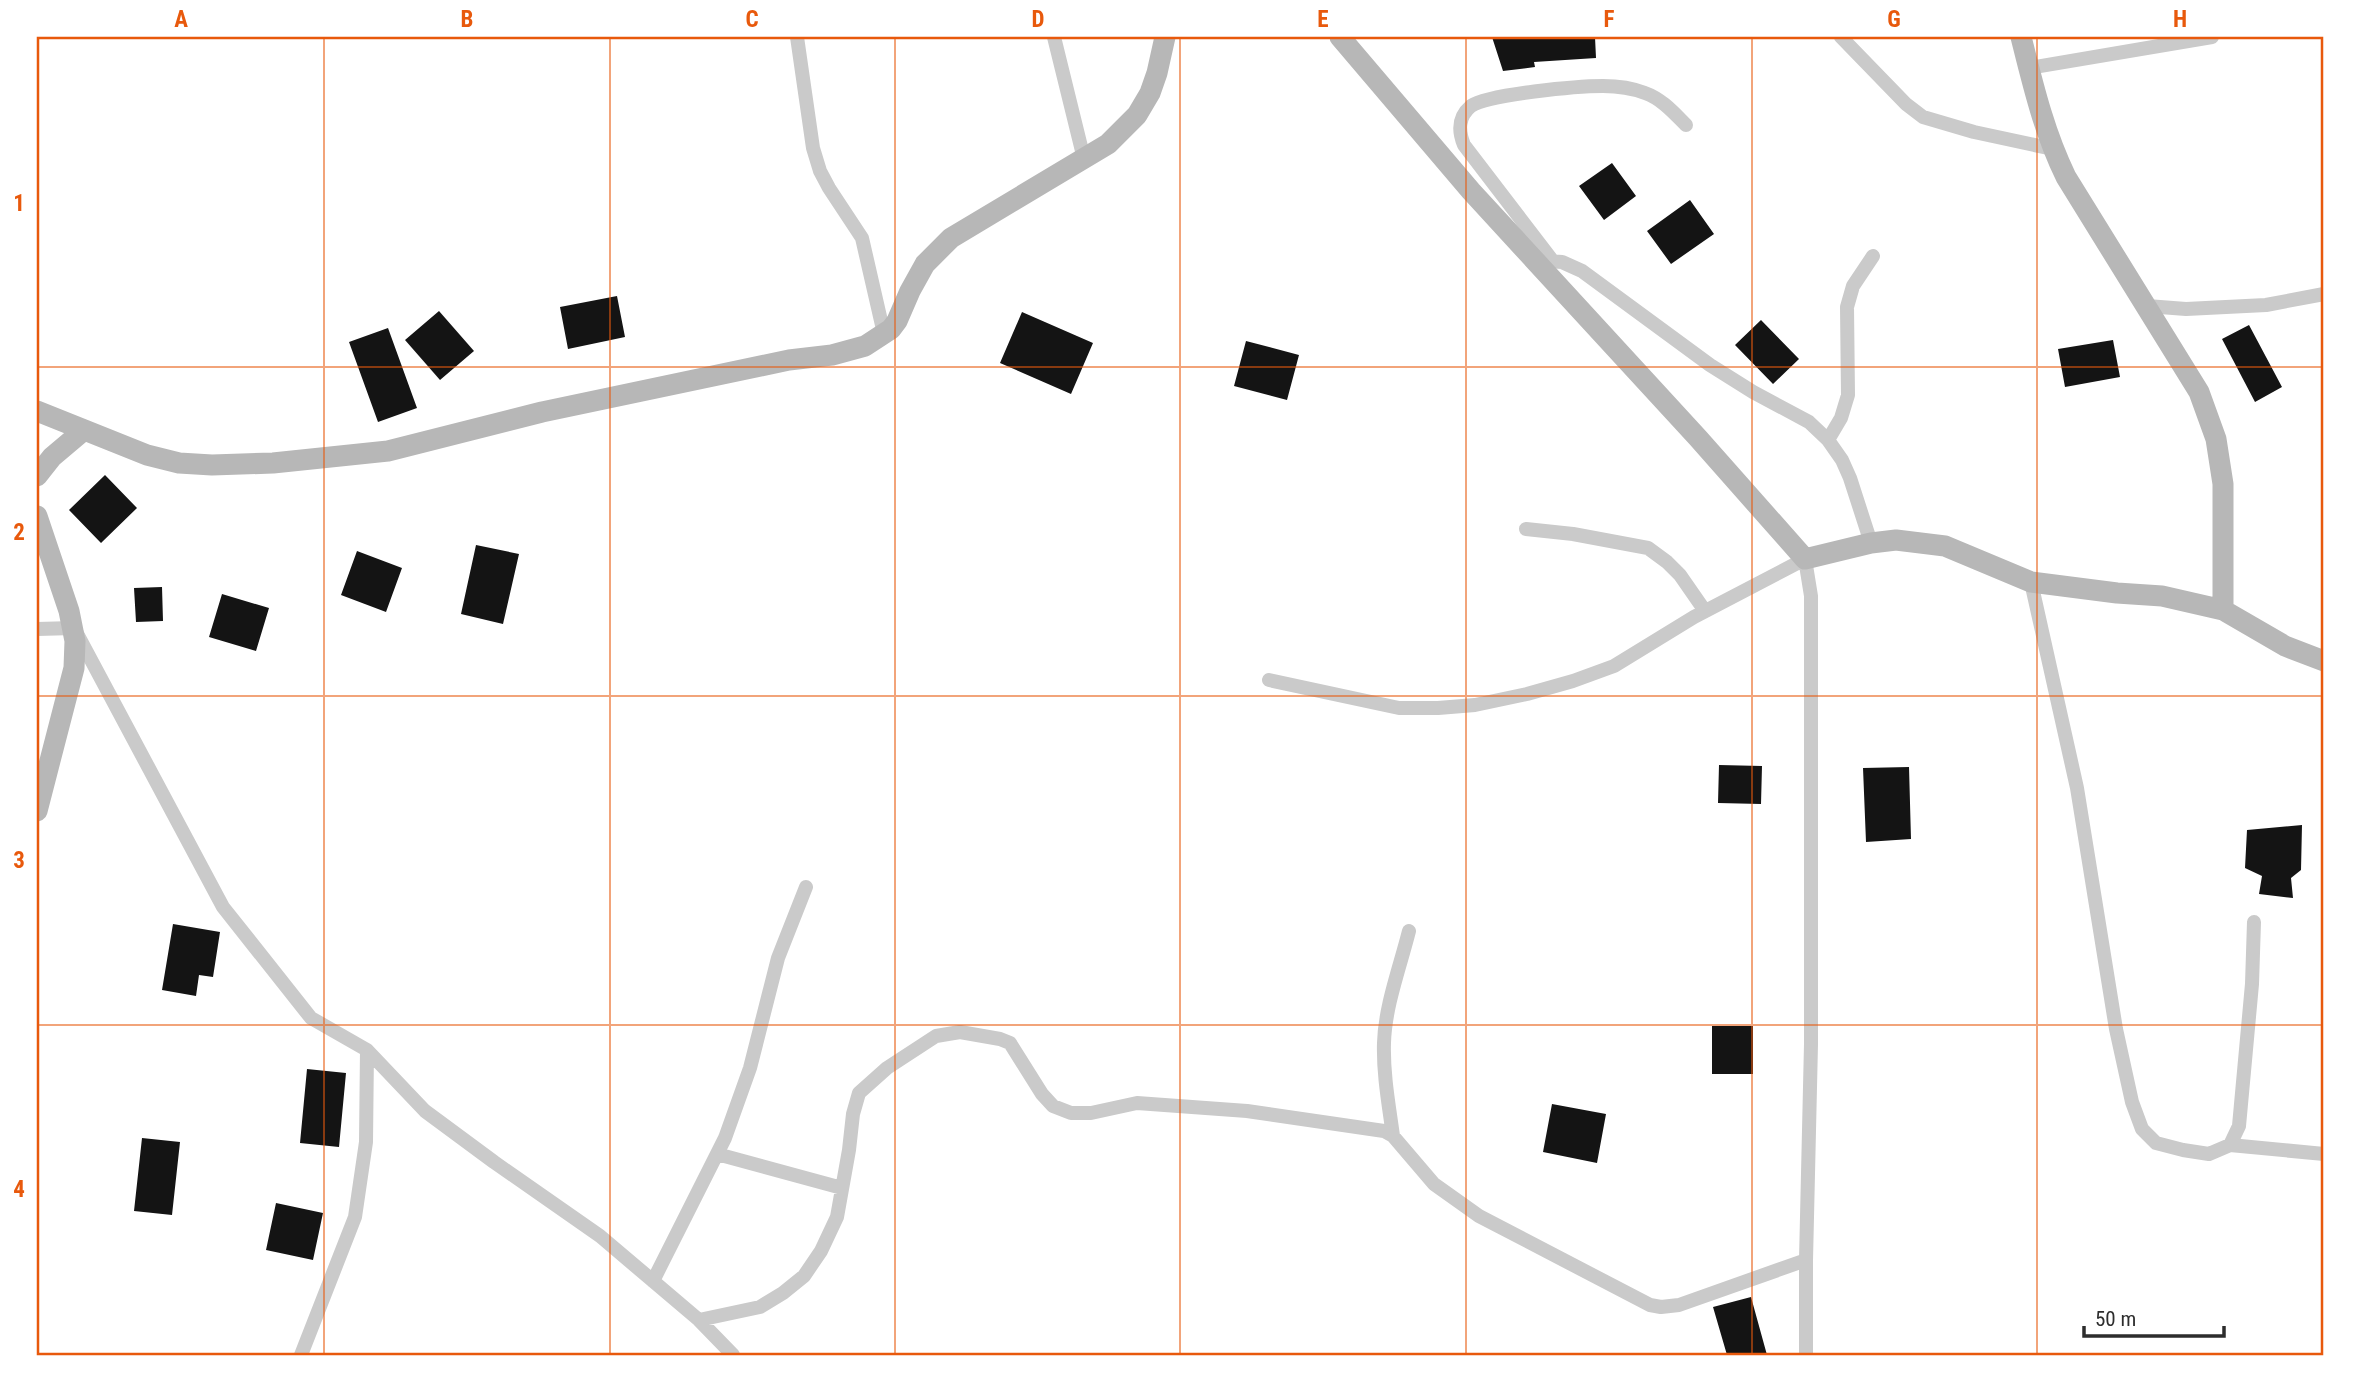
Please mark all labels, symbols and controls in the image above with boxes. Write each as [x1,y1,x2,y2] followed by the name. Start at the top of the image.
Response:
[174,6,188,33] text: A
[461,6,473,33] text: B
[745,6,759,33] text: C
[1032,6,1045,33] text: D
[1317,6,1329,33] text: E
[1604,6,1615,33] text: F
[1887,6,1901,33] text: G
[2173,6,2187,33] text: H
[13,190,25,217] text: 1
[13,519,25,546] text: 2
[13,847,25,874] text: 3
[13,1176,25,1203] text: 4
[2084,1294,2224,1338] scale bar
[2095,1307,2136,1331] text: 50 m

